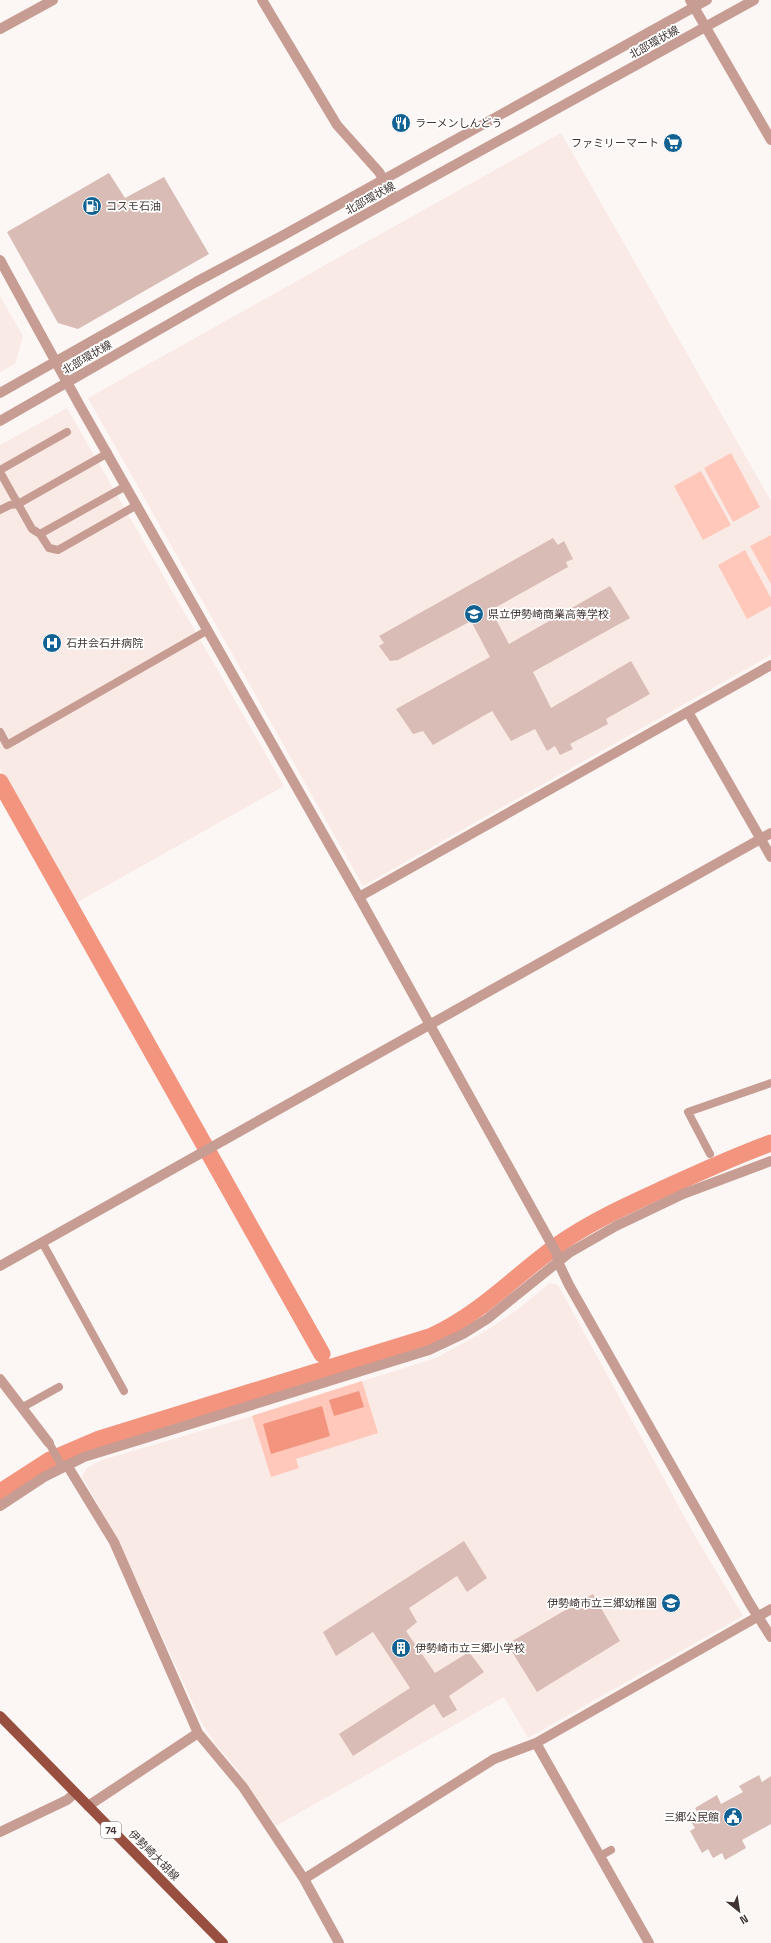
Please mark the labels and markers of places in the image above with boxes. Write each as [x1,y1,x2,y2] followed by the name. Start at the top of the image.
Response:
[390,112,412,134] restaurant icon: ラーメンしんどう
[415,116,502,130] place label: ラーメンしんどう
[662,132,684,154] supermarket icon: ファミリーマート
[571,136,659,150] place label: ファミリーマート
[81,195,103,217] fuel station icon: コスモ石油
[106,199,161,213] place label: コスモ石油
[463,603,485,625] school or university icon: 県立伊勢崎商業高等学校
[488,607,609,621] place label: 県立伊勢崎商業高等学校
[41,632,63,654] hospital icon: 石井会石井病院
[66,636,143,650] place label: 石井会石井病院
[660,1592,682,1614] school or university icon: 伊勢崎市立三郷幼稚園
[547,1596,657,1610] place label: 伊勢崎市立三郷幼稚園
[390,1637,412,1659] building icon: 伊勢崎市立三郷小学校
[415,1641,525,1655] place label: 伊勢崎市立三郷小学校
[722,1806,744,1828] public building icon: 三郷公民館
[664,1810,719,1824] place label: 三郷公民館

